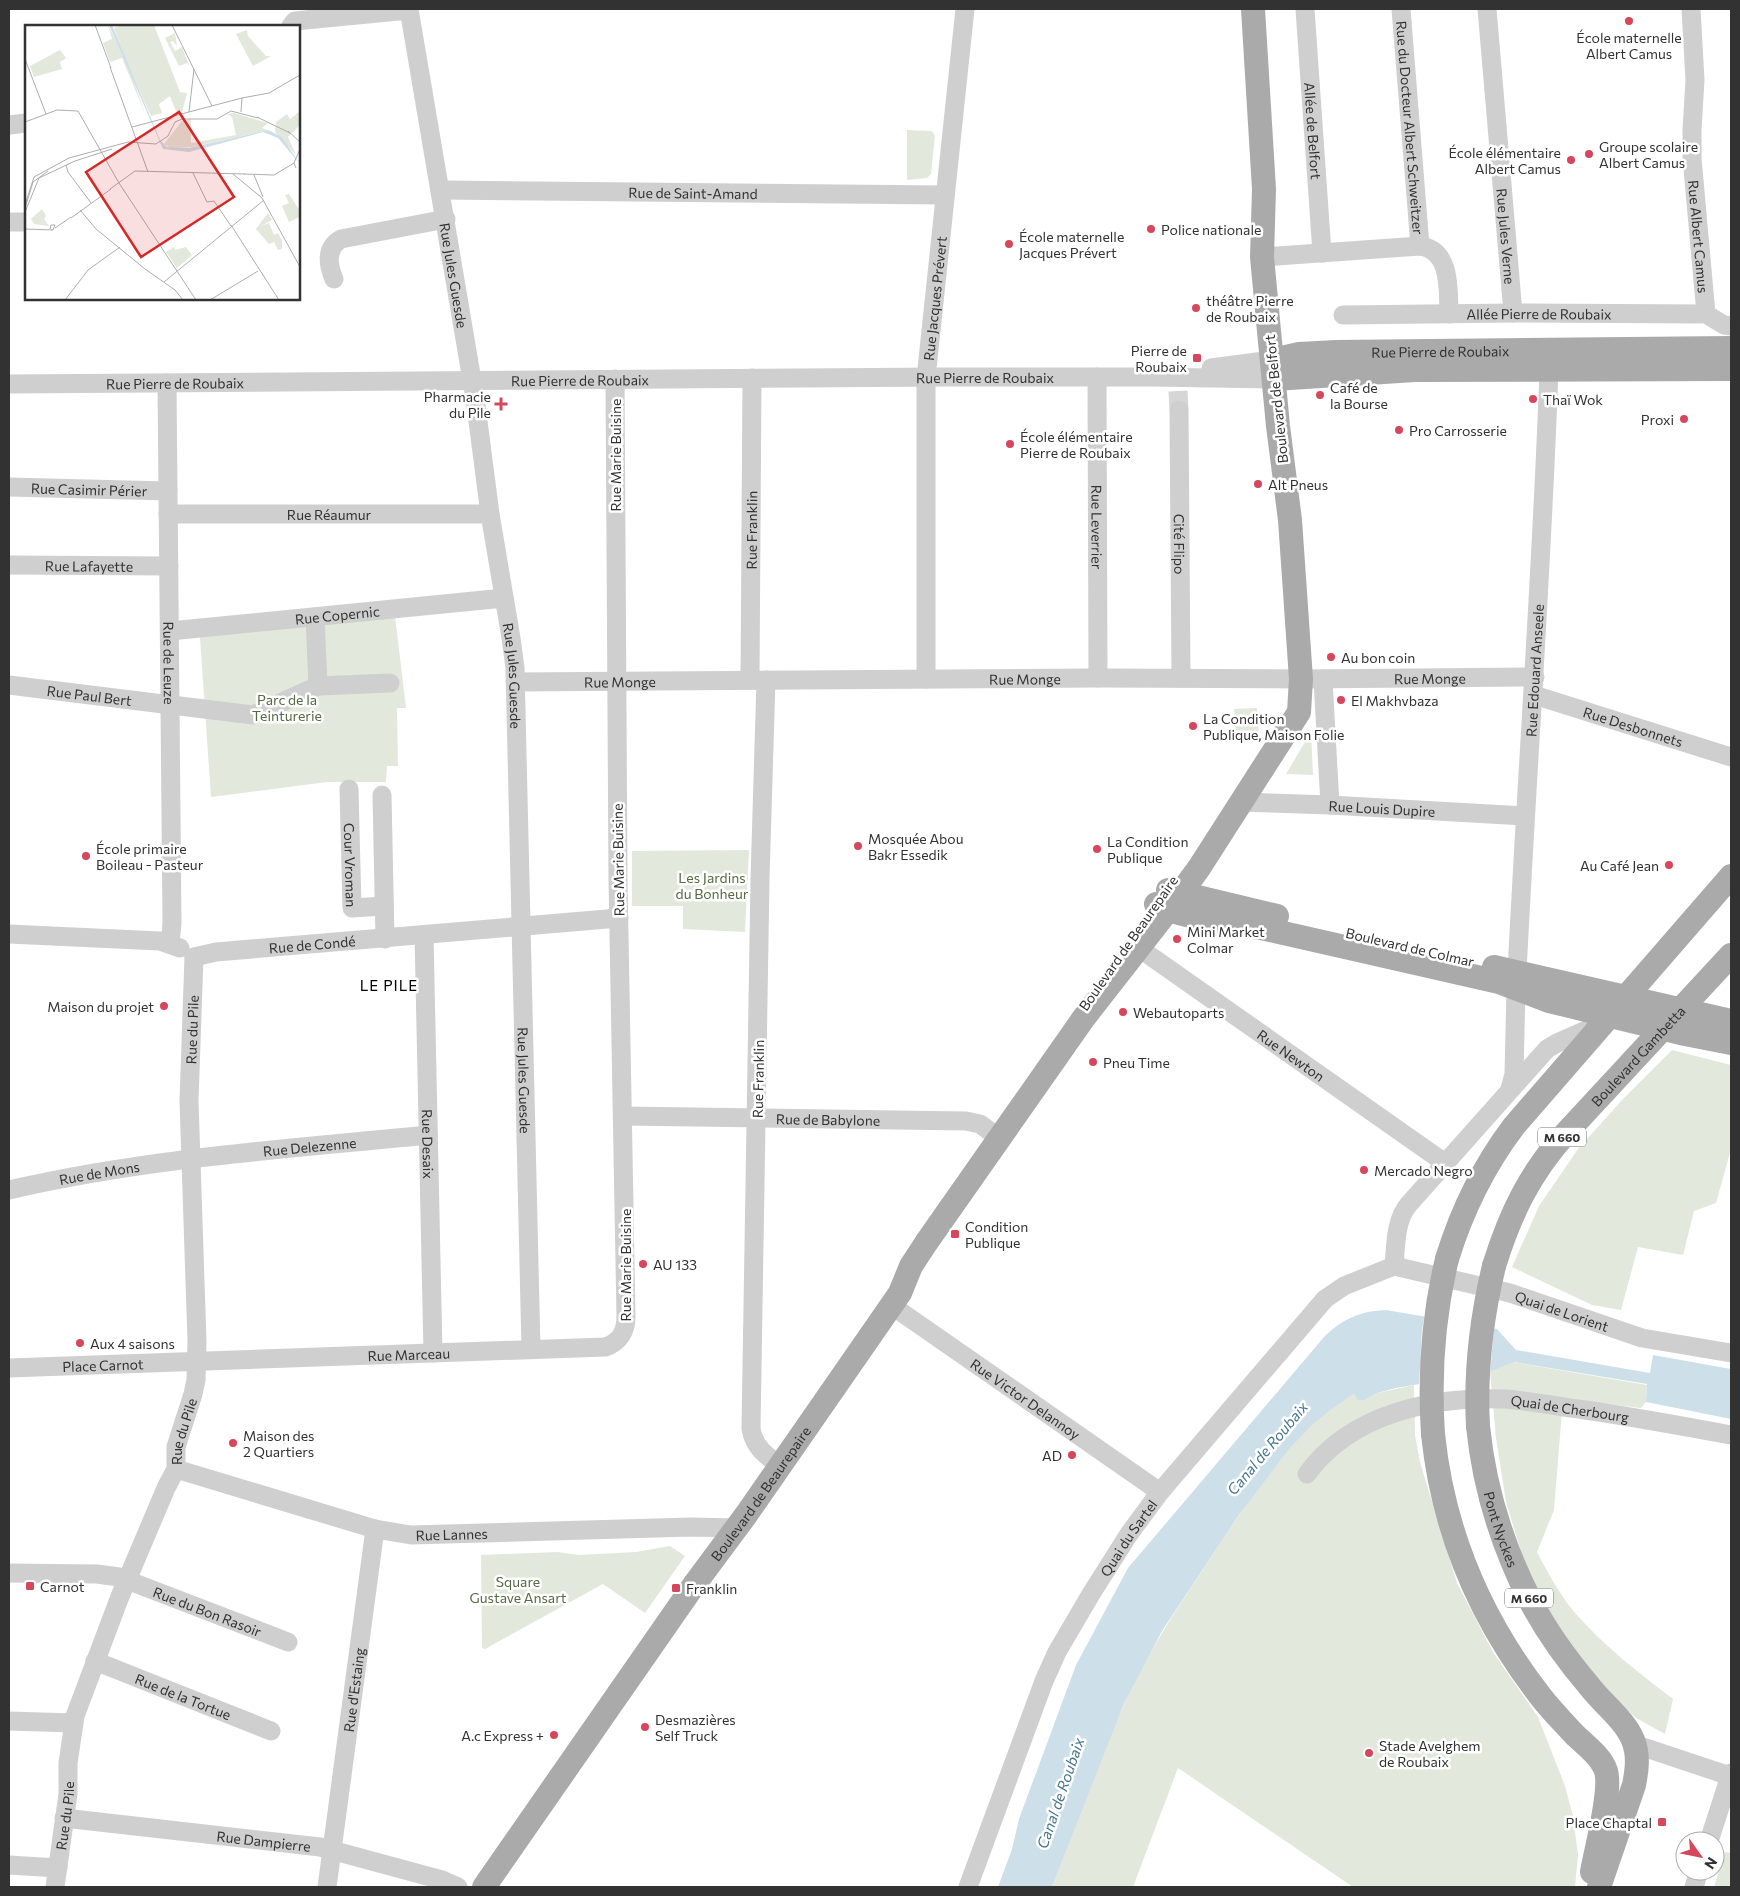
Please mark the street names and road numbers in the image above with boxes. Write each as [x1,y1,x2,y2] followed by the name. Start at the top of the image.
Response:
[1393,20,1428,235] street label: Rue du Docteur Albert Schweitzer
[1302,82,1325,180] street label: Allée de Belfort
[1686,179,1713,294] street label: Rue Albert Camus
[628,183,758,202] street label: Rue de Saint-Amand
[1494,188,1519,285] street label: Rue Jules Verne
[437,221,471,329] street label: Rue Jules Guesde
[919,235,949,362] street label: Rue Jacques Prévert
[1466,304,1612,322] street label: Allée Pierre de Roubaix
[1261,333,1291,464] street label: Boulevard de Belfort
[1371,342,1510,360] street label: Rue Pierre de Roubaix
[916,369,1055,386] street label: Rue Pierre de Roubaix
[511,371,650,389] street label: Rue Pierre de Roubaix
[106,374,245,392] street label: Rue Pierre de Roubaix
[607,399,624,511] street label: Rue Marie Buisine
[31,479,148,499] street label: Rue Casimir Périer
[1089,485,1106,570] street label: Rue Leverrier
[742,491,760,569] street label: Rue Franklin
[287,506,372,523] street label: Rue Réaumur
[1171,514,1189,574] street label: Cité Flipo
[45,557,133,574] street label: Rue Lafayette
[294,602,380,627] street label: Rue Copernic
[1522,604,1546,737] street label: Rue Edouard Anseele
[161,621,178,705] street label: Rue de Leuze
[500,621,525,729] street label: Rue Jules Guesde
[1394,669,1466,687] street label: Rue Monge
[989,670,1061,687] street label: Rue Monge
[584,673,656,690] street label: Rue Monge
[46,681,133,709] street label: Rue Paul Bert
[1581,703,1685,750] street label: Rue Desbonnets
[1328,796,1436,819] street label: Rue Louis Dupire
[609,803,627,917] street label: Rue Marie Buisine
[341,823,360,907] street label: Cour Vroman
[1075,872,1181,1014] street label: Boulevard de Beaurepaire
[1344,924,1476,970] street label: Boulevard de Colmar
[268,932,356,956] street label: Rue de Condé
[182,995,201,1064] street label: Rue du Pile
[1587,1002,1688,1109] street label: Boulevard Gambetta
[1254,1025,1328,1084] street label: Rue Newton
[515,1027,534,1134] street label: Rue Jules Guesde
[749,1040,767,1118] street label: Rue Franklin
[419,1109,438,1180] street label: Rue Desaix
[776,1110,880,1128] street label: Rue de Babylone
[1538,1128,1586,1146] road number: M 660
[262,1133,357,1159] street label: Rue Delezenne
[58,1157,141,1188] street label: Rue de Mons
[617,1209,634,1321] street label: Rue Marie Buisine
[1513,1287,1611,1335] street label: Quai de Lorient
[367,1344,450,1364] street label: Rue Marceau
[62,1355,144,1375] street label: Place Carnot
[968,1355,1084,1443] street label: Rue Victor Delannoy
[1510,1391,1631,1425] street label: Quai de Cherbourg
[168,1396,200,1465] street label: Rue du Pile
[707,1423,814,1564] street label: Boulevard de Beaurepaire
[1481,1489,1522,1570] street label: Pont Nyckes
[1096,1496,1160,1579] street label: Quai du Sartel
[415,1524,488,1543] street label: Rue Lannes
[151,1583,264,1640] street label: Rue du Bon Rasoir
[1505,1589,1553,1608] road number: M 660
[339,1646,368,1733] street label: Rue d'Estaing
[133,1669,234,1723] street label: Rue de la Tortue
[52,1781,77,1851] street label: Rue du Pile
[216,1827,312,1854] street label: Rue Dampierre

